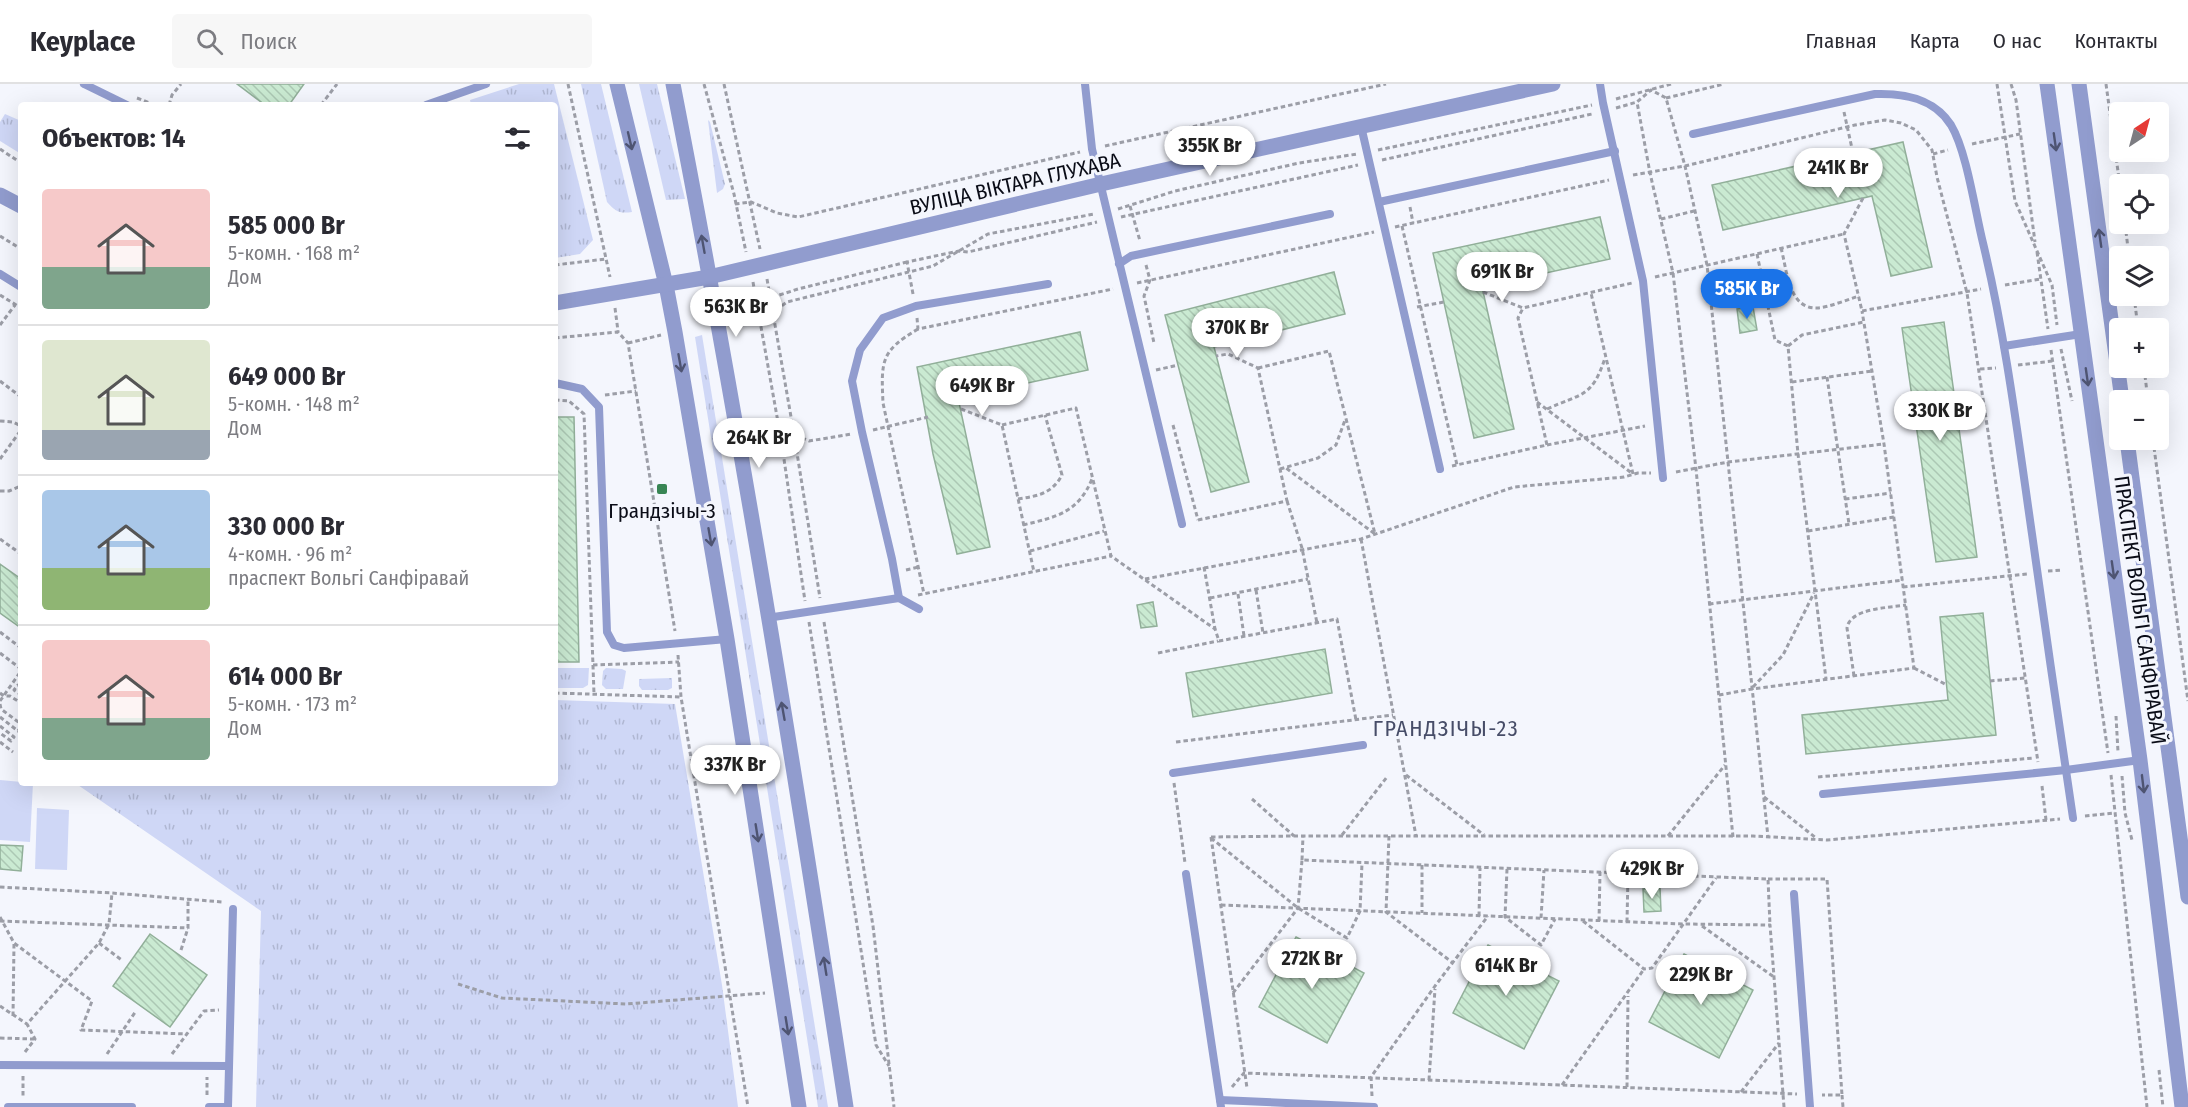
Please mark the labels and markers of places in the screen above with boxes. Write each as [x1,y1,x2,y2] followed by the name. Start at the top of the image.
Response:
[1155,126,1265,177] pin: 355K Br
[1783,148,1893,199] pin: 241K Br
[1447,252,1557,303] pin: 691K Br
[1692,269,1802,320] pin: 585K Br
[681,287,791,338] pin: 563K Br
[1182,308,1292,359] pin: 370K Br
[927,366,1037,417] pin: 649K Br
[1885,391,1995,442] pin: 330K Br
[704,418,814,469] pin: 264K Br
[655,482,669,496] marker: Грандзічы-3
[608,498,716,524] place label: Грандзічы-3
[680,745,790,796] pin: 337K Br
[1597,849,1707,900] pin: 429K Br
[1257,939,1367,990] pin: 272K Br
[1451,946,1561,997] pin: 614K Br
[1646,955,1756,1006] pin: 229K Br

